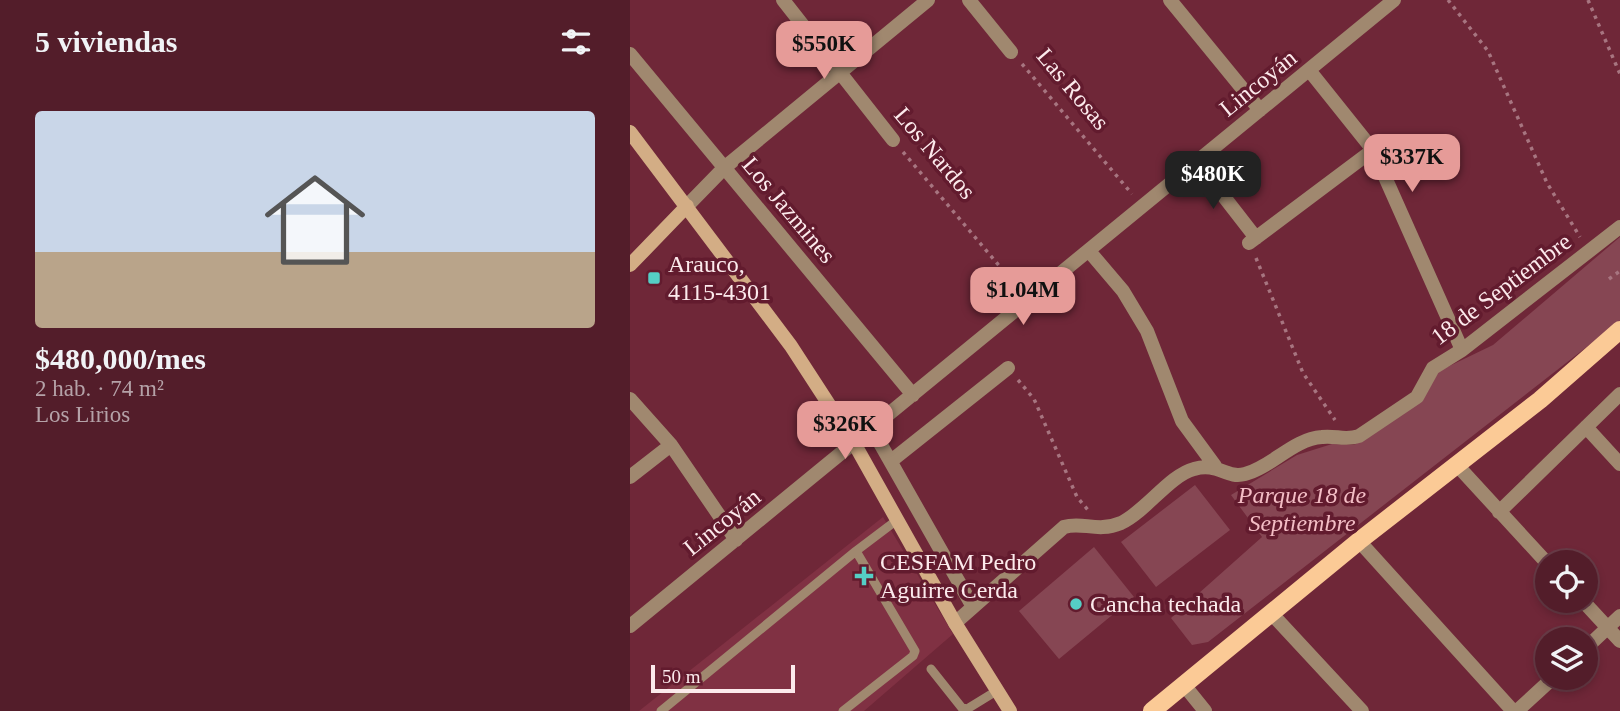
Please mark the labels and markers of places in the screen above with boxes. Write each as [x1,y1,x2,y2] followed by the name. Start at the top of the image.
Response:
[775,22,873,81] pin: $550K
[1363,134,1461,194] pin: $337K
[1164,152,1262,211] pin: $480K
[668,251,771,305] place label: Arauco, 4115-4301
[966,268,1080,327] pin: $1.04M
[646,270,662,286] marker: Arauco, 4115-4301
[796,402,894,461] pin: $326K
[880,549,1036,603] place label: CESFAM Pedro Aguirre Cerda
[854,566,874,586] marker: CESFAM Pedro Aguirre Cerda
[1090,591,1242,617] place label: Cancha techada
[1068,596,1084,612] marker: Cancha techada

